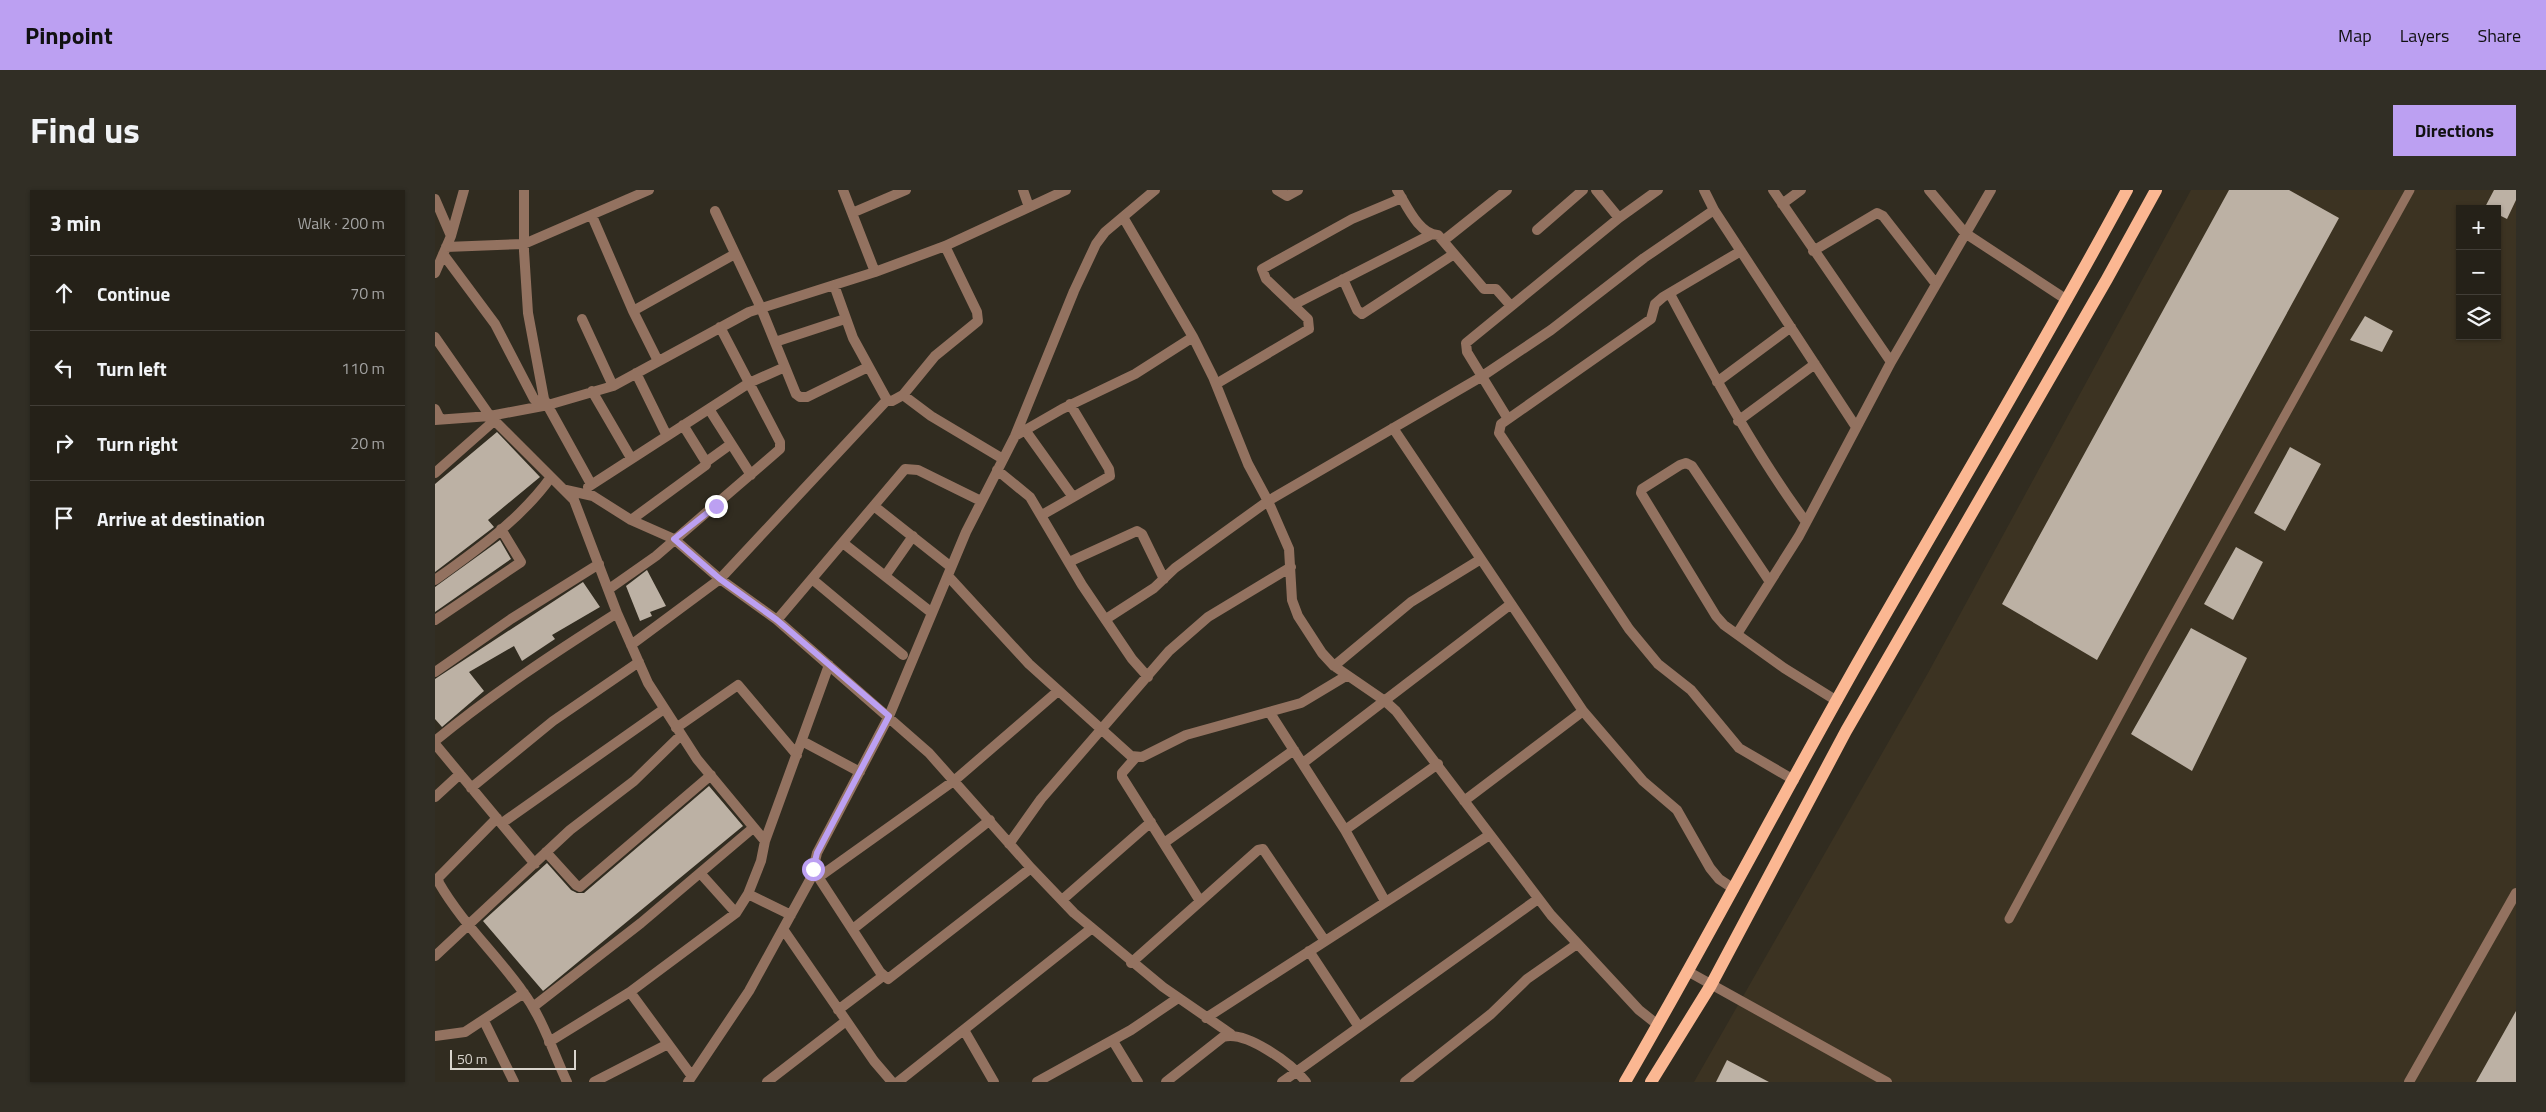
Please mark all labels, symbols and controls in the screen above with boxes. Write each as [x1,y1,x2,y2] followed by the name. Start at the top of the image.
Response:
[25,17,113,53] text: Pinpoint
[2338,22,2372,49] text: Map
[2400,22,2449,49] text: Layers
[2477,22,2521,49] text: Share
[30,103,140,157] text: Find us
[2393,105,2516,156] button: Directions
[2456,205,2501,340] map controls
[2456,205,2501,250] button: +
[50,207,101,239] text: 3 min
[297,211,385,235] text: Walk · 200 m
[2456,250,2501,295] button: −
[50,279,78,307] icon: ahead
[97,279,170,308] text: Continue
[350,281,385,305] text: 70 m
[2456,295,2501,340] button: layers
[50,354,78,382] icon: left
[97,354,167,383] text: Turn left
[341,356,385,380] text: 110 m
[50,429,78,457] icon: right
[97,429,178,458] text: Turn right
[350,431,385,455] text: 20 m
[705,495,728,518] route end
[50,504,78,532] icon: arrive
[97,504,265,533] text: Arrive at destination
[802,858,825,881] route start
[450,1047,576,1070] scale bar
[457,1048,487,1069] text: 50 m

